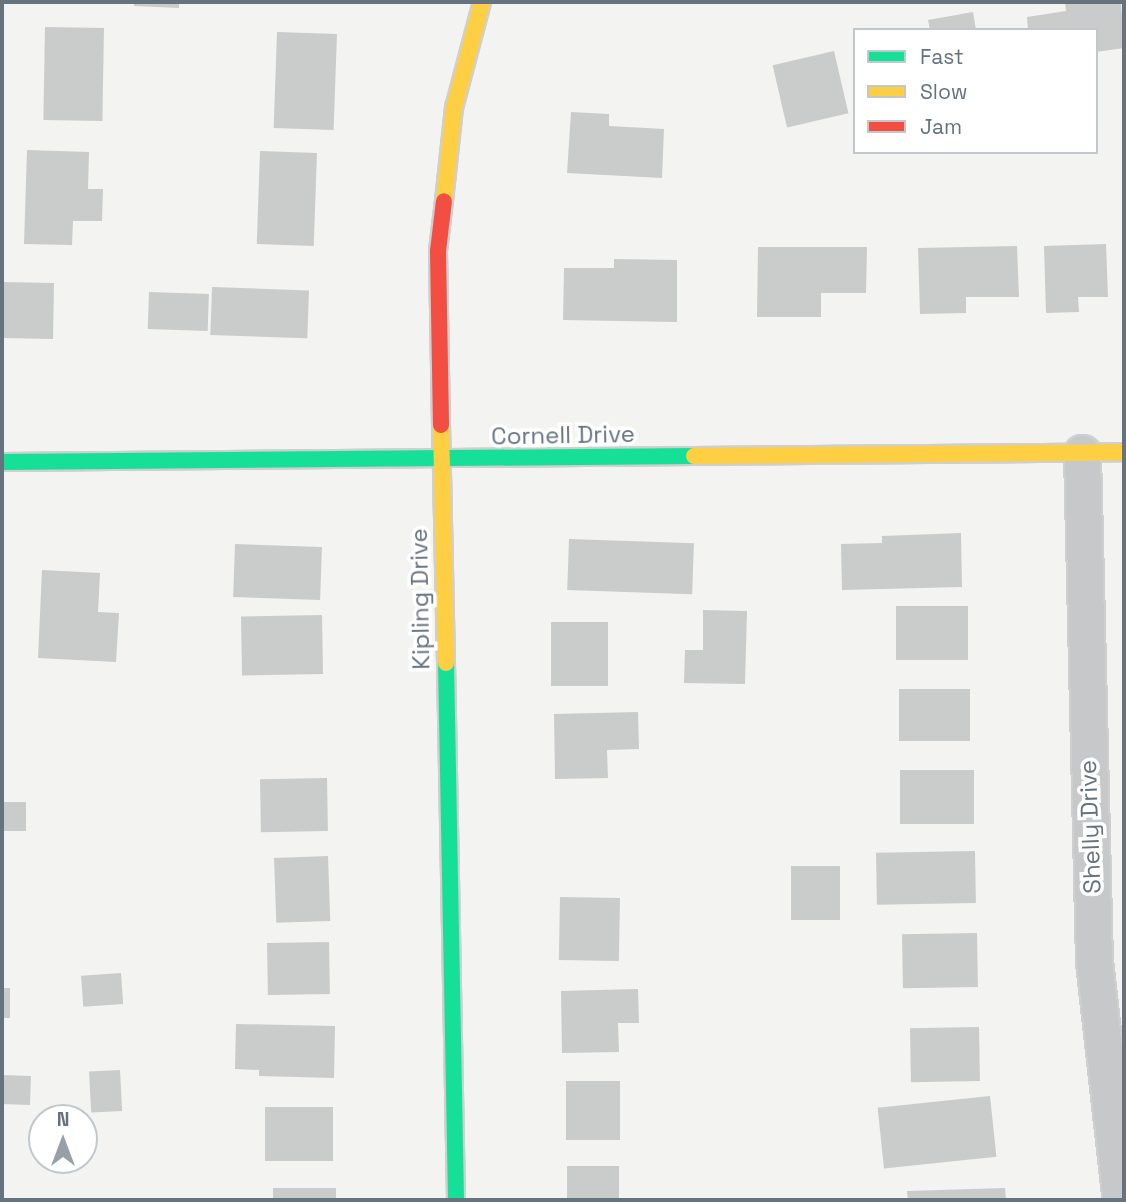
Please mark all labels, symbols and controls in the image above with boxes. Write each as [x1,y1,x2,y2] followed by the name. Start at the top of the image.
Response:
[853,28,1098,154] legend
[920,43,964,70] text: Fast
[920,78,968,105] text: Slow
[920,113,962,140] text: Jam
[491,419,635,451] street label: Cornell Drive
[404,528,436,670] street label: Kipling Drive
[1073,760,1107,894] street label: Shelly Drive
[28,1104,98,1174] north arrow
[57,1107,69,1132] text: N

